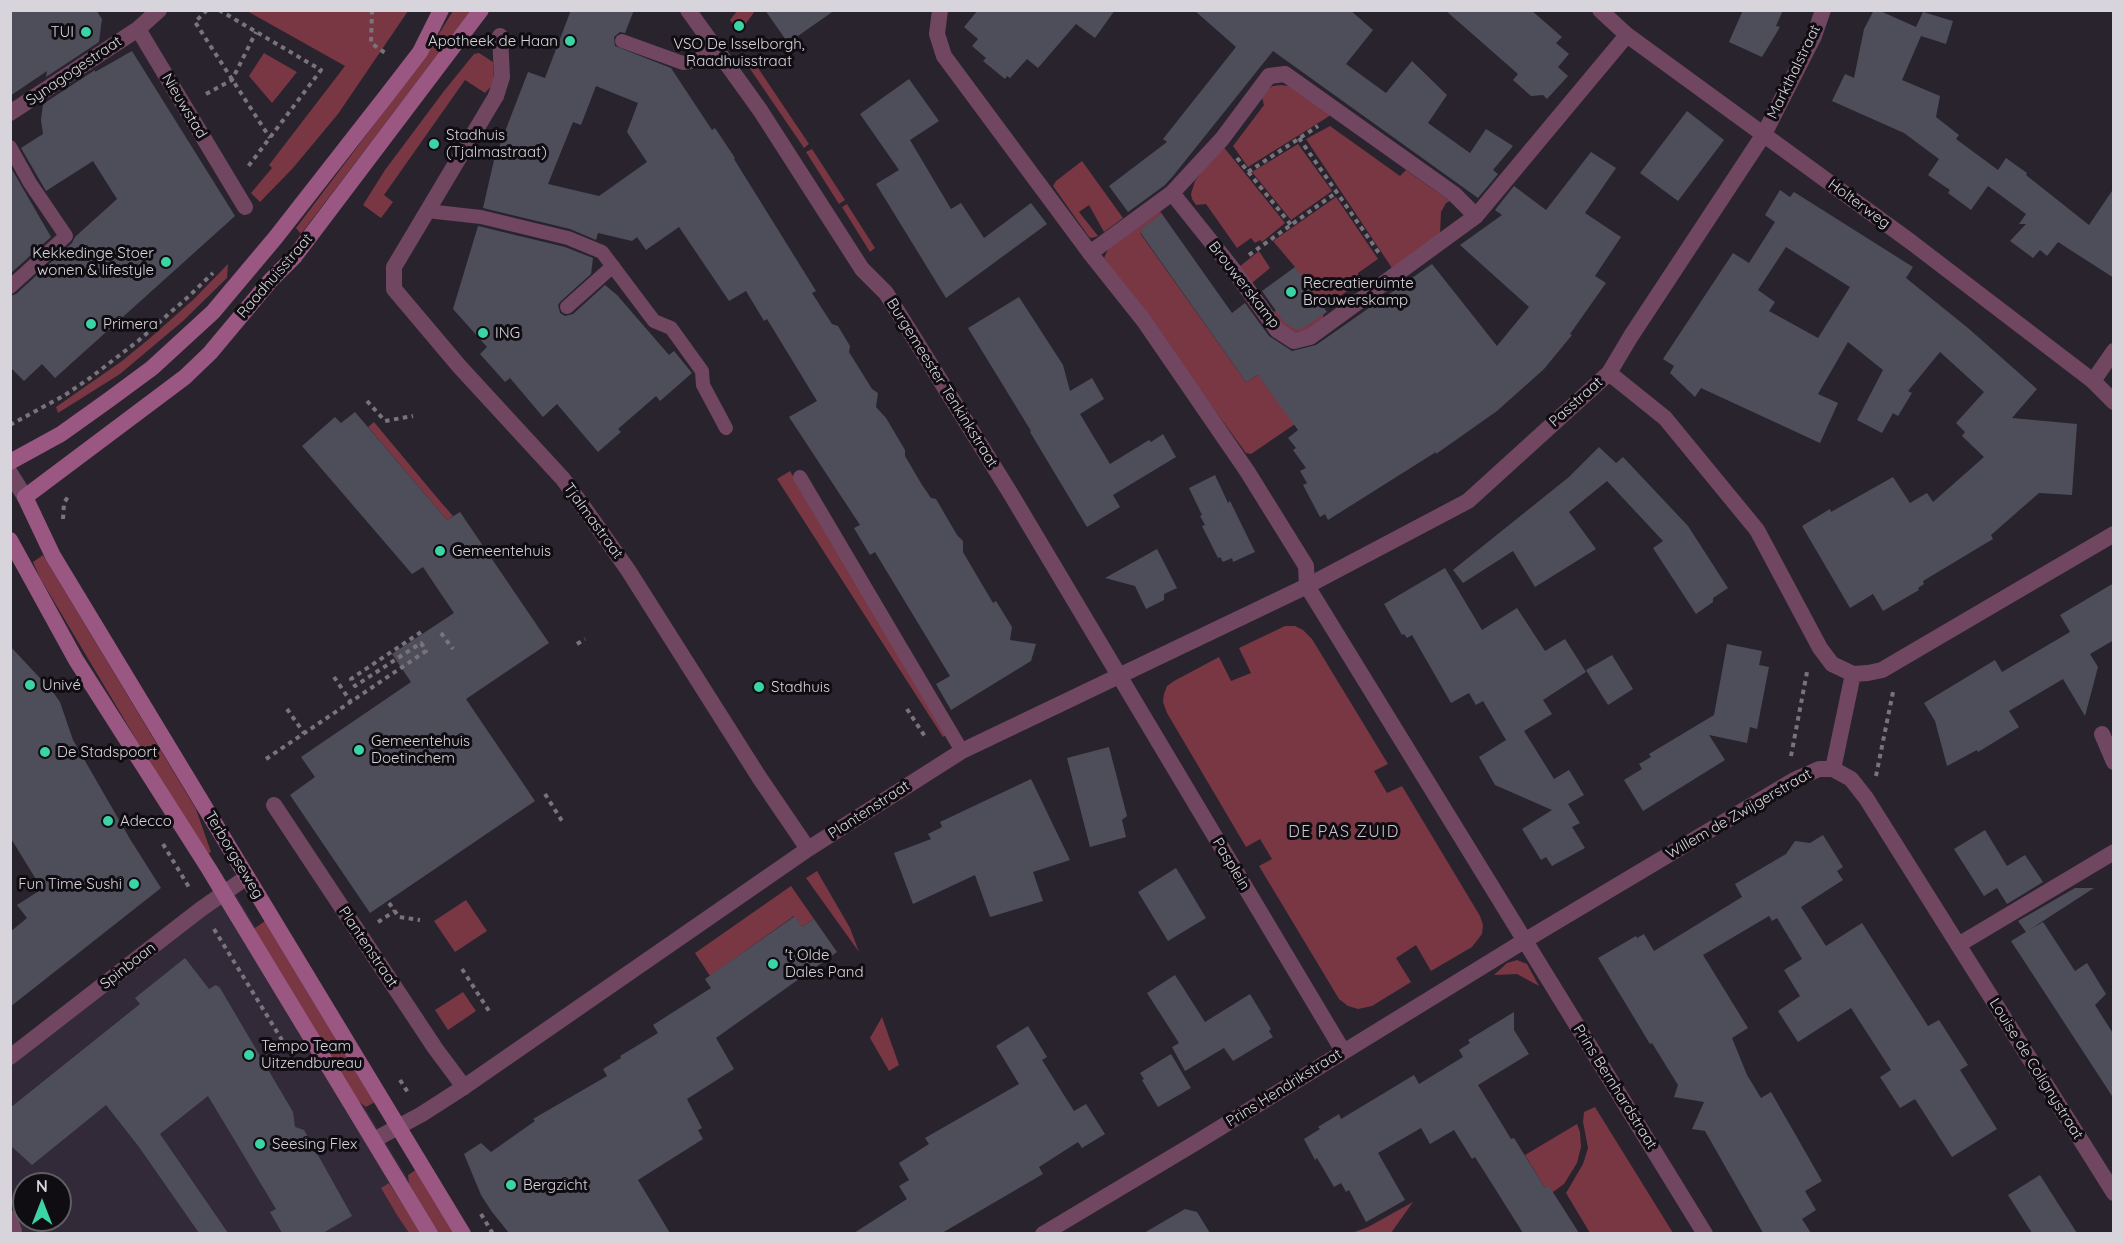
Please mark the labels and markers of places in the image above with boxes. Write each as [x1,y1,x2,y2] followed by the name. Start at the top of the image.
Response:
[732,19,746,33] marker: VSO De Isselborgh, Raadhuisstraat
[50,23,74,41] place label: TUI
[79,25,93,39] marker: TUI
[428,32,558,50] place label: Apotheek de Haan
[563,34,577,48] marker: Apotheek de Haan
[673,35,805,70] place label: VSO De Isselborgh, Raadhuisstraat
[446,126,547,161] place label: Stadhuis (Tjalmastraat)
[427,137,441,151] marker: Stadhuis (Tjalmastraat)
[32,244,154,279] place label: Kekkedinge Stoer wonen & lifestyle
[159,255,173,269] marker: Kekkedinge Stoer wonen & lifestyle
[1303,274,1414,309] place label: Recreatieruimte Brouwerskamp
[1284,285,1298,299] marker: Recreatieruimte Brouwerskamp
[103,315,158,333] place label: Primera
[84,317,98,331] marker: Primera
[495,324,520,342] place label: ING
[476,326,490,340] marker: ING
[452,542,551,560] place label: Gemeentehuis
[433,544,447,558] marker: Gemeentehuis
[42,676,81,694] place label: Univé
[23,678,37,692] marker: Univé
[771,678,830,696] place label: Stadhuis
[752,680,766,694] marker: Stadhuis
[371,732,470,767] place label: Gemeentehuis Doetinchem
[57,743,157,761] place label: De Stadspoort
[352,743,366,757] marker: Gemeentehuis Doetinchem
[38,745,52,759] marker: De Stadspoort
[120,812,172,830] place label: Adecco
[101,814,115,828] marker: Adecco
[18,875,122,893] place label: Fun Time Sushi
[127,877,141,891] marker: Fun Time Sushi
[785,946,863,981] place label: 't Olde Dales Pand
[766,957,780,971] marker: 't Olde Dales Pand
[261,1037,362,1072] place label: Tempo Team Uitzendbureau
[242,1048,256,1062] marker: Tempo Team Uitzendbureau
[272,1135,357,1153] place label: Seesing Flex
[253,1137,267,1151] marker: Seesing Flex
[523,1176,588,1194] place label: Bergzicht
[504,1178,518,1192] marker: Bergzicht

